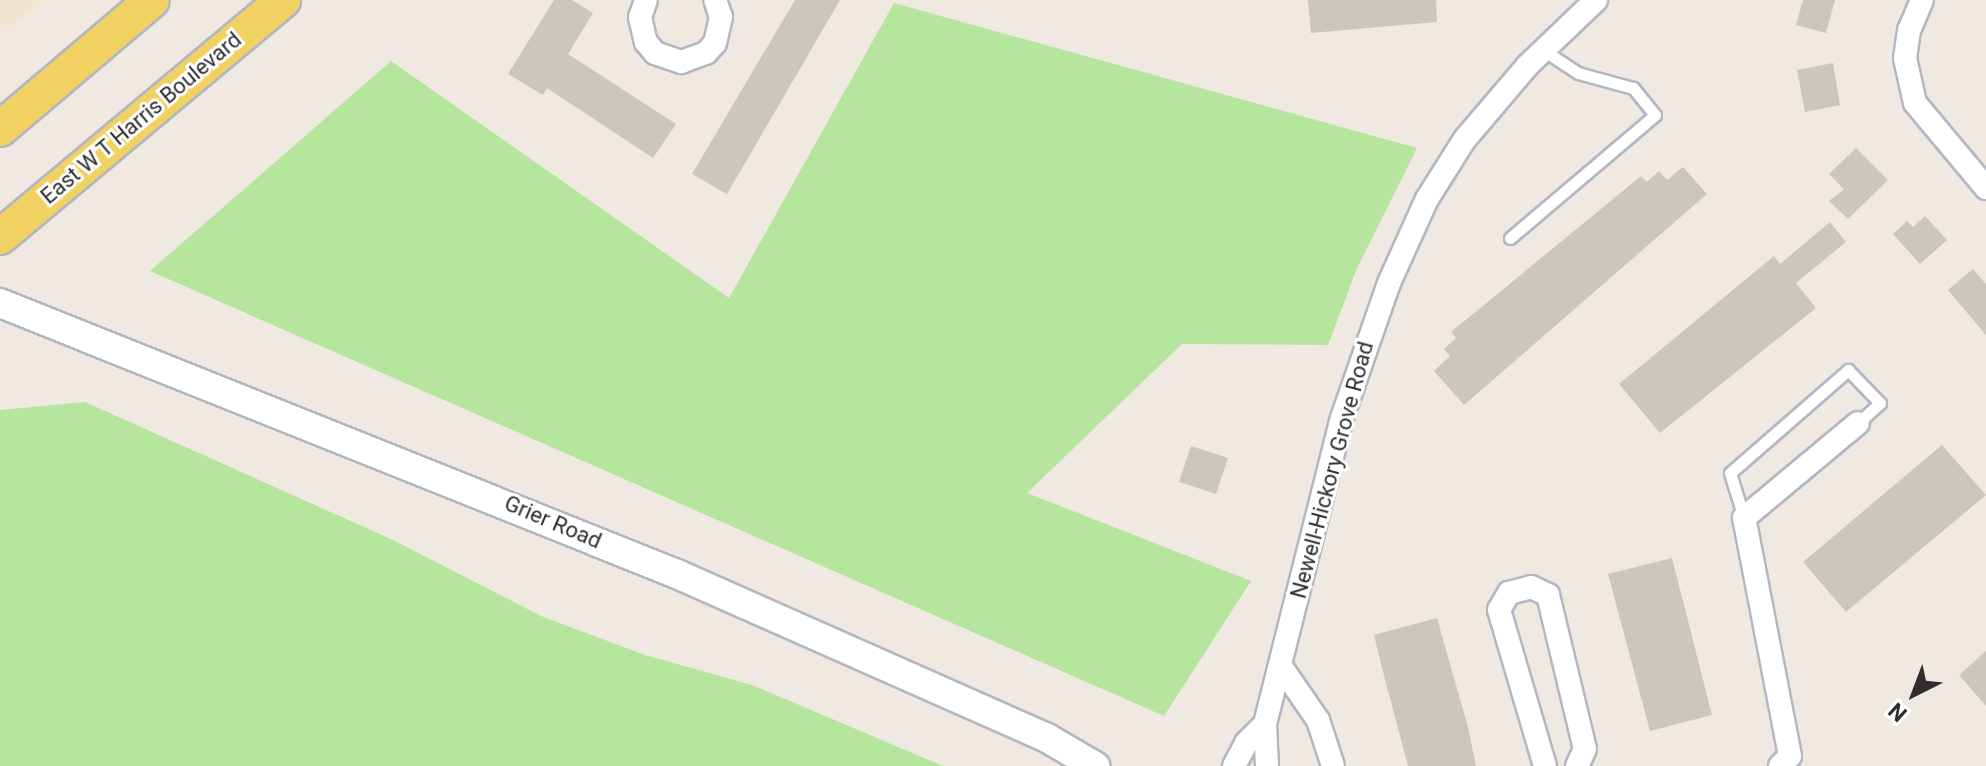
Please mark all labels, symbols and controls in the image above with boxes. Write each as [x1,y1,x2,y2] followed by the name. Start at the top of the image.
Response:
[35,26,247,210] street label: East W T Harris Boulevard
[1285,339,1379,601] street label: Newell-Hickory Grove Road
[501,490,605,554] street label: Grier Road
[1874,654,1954,734] north arrow
[1883,698,1912,727] text: N

